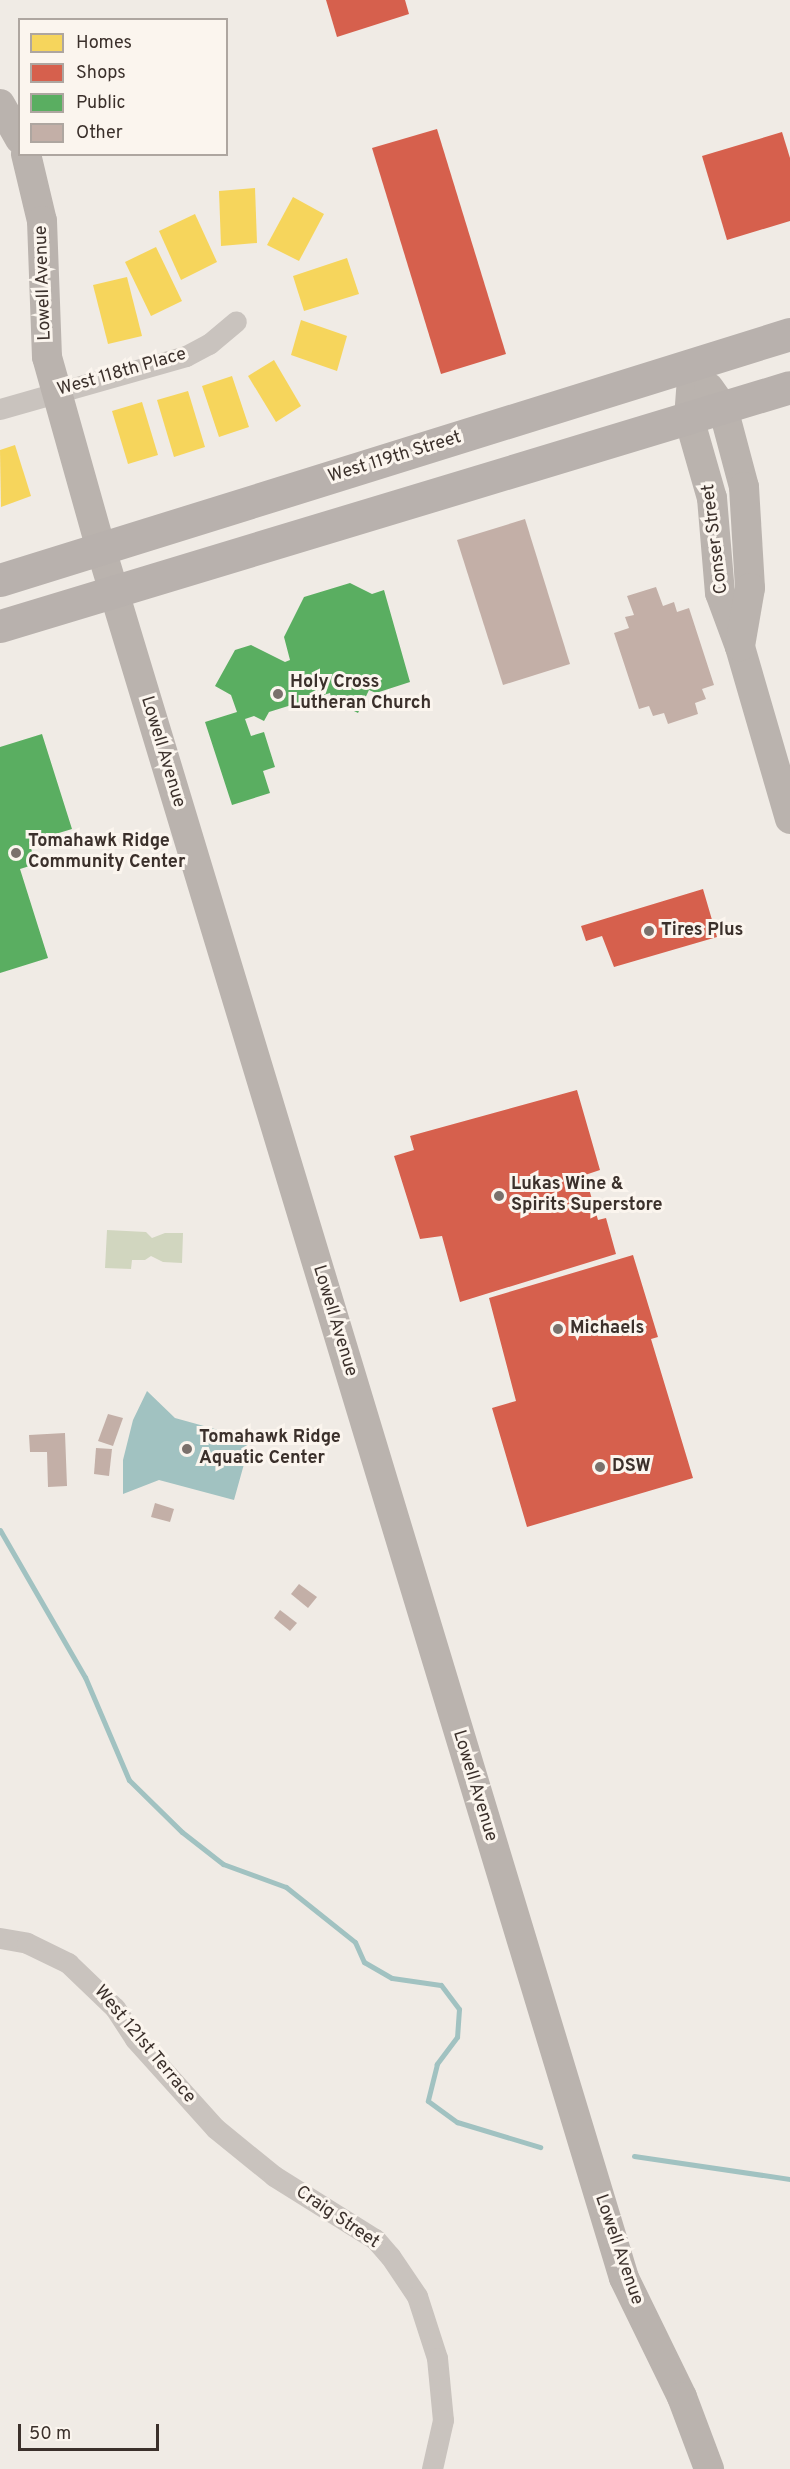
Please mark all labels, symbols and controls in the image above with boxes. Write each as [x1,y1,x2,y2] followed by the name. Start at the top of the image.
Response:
[18,18,228,156] legend
[76,32,132,55] text: Homes
[76,62,126,85] text: Shops
[76,92,126,115] text: Public
[76,122,123,145] text: Other
[31,225,57,341] street label: Lowell Avenue
[55,344,189,402] street label: West 118th Place
[326,427,464,489] street label: West 119th Street
[699,483,733,595] street label: Conser Street
[290,673,431,716] place label: Holy Cross Lutheran Church
[271,687,285,701] marker: Holy Cross Lutheran Church
[135,693,189,811] street label: Lowell Avenue
[28,832,185,874] place label: Tomahawk Ridge Community Center
[9,846,23,860] marker: Tomahawk Ridge Community Center
[661,920,743,942] place label: Tires Plus
[642,924,656,938] marker: Tires Plus
[511,1175,663,1218] place label: Lukas Wine & Spirits Superstore
[492,1189,506,1203] marker: Lukas Wine & Spirits Superstore
[307,1262,361,1380] street label: Lowell Avenue
[570,1318,644,1340] place label: Michaels
[551,1322,565,1336] marker: Michaels
[199,1428,341,1470] place label: Tomahawk Ridge Aquatic Center
[180,1442,194,1456] marker: Tomahawk Ridge Aquatic Center
[612,1456,651,1478] place label: DSW
[593,1460,607,1474] marker: DSW
[447,1727,501,1845] street label: Lowell Avenue
[88,1981,200,2109] street label: West 121st Terrace
[291,2182,383,2254] street label: Craig Street
[589,2192,647,2308] street label: Lowell Avenue
[21,2412,162,2450] scale bar
[29,2423,71,2446] text: 50 m

